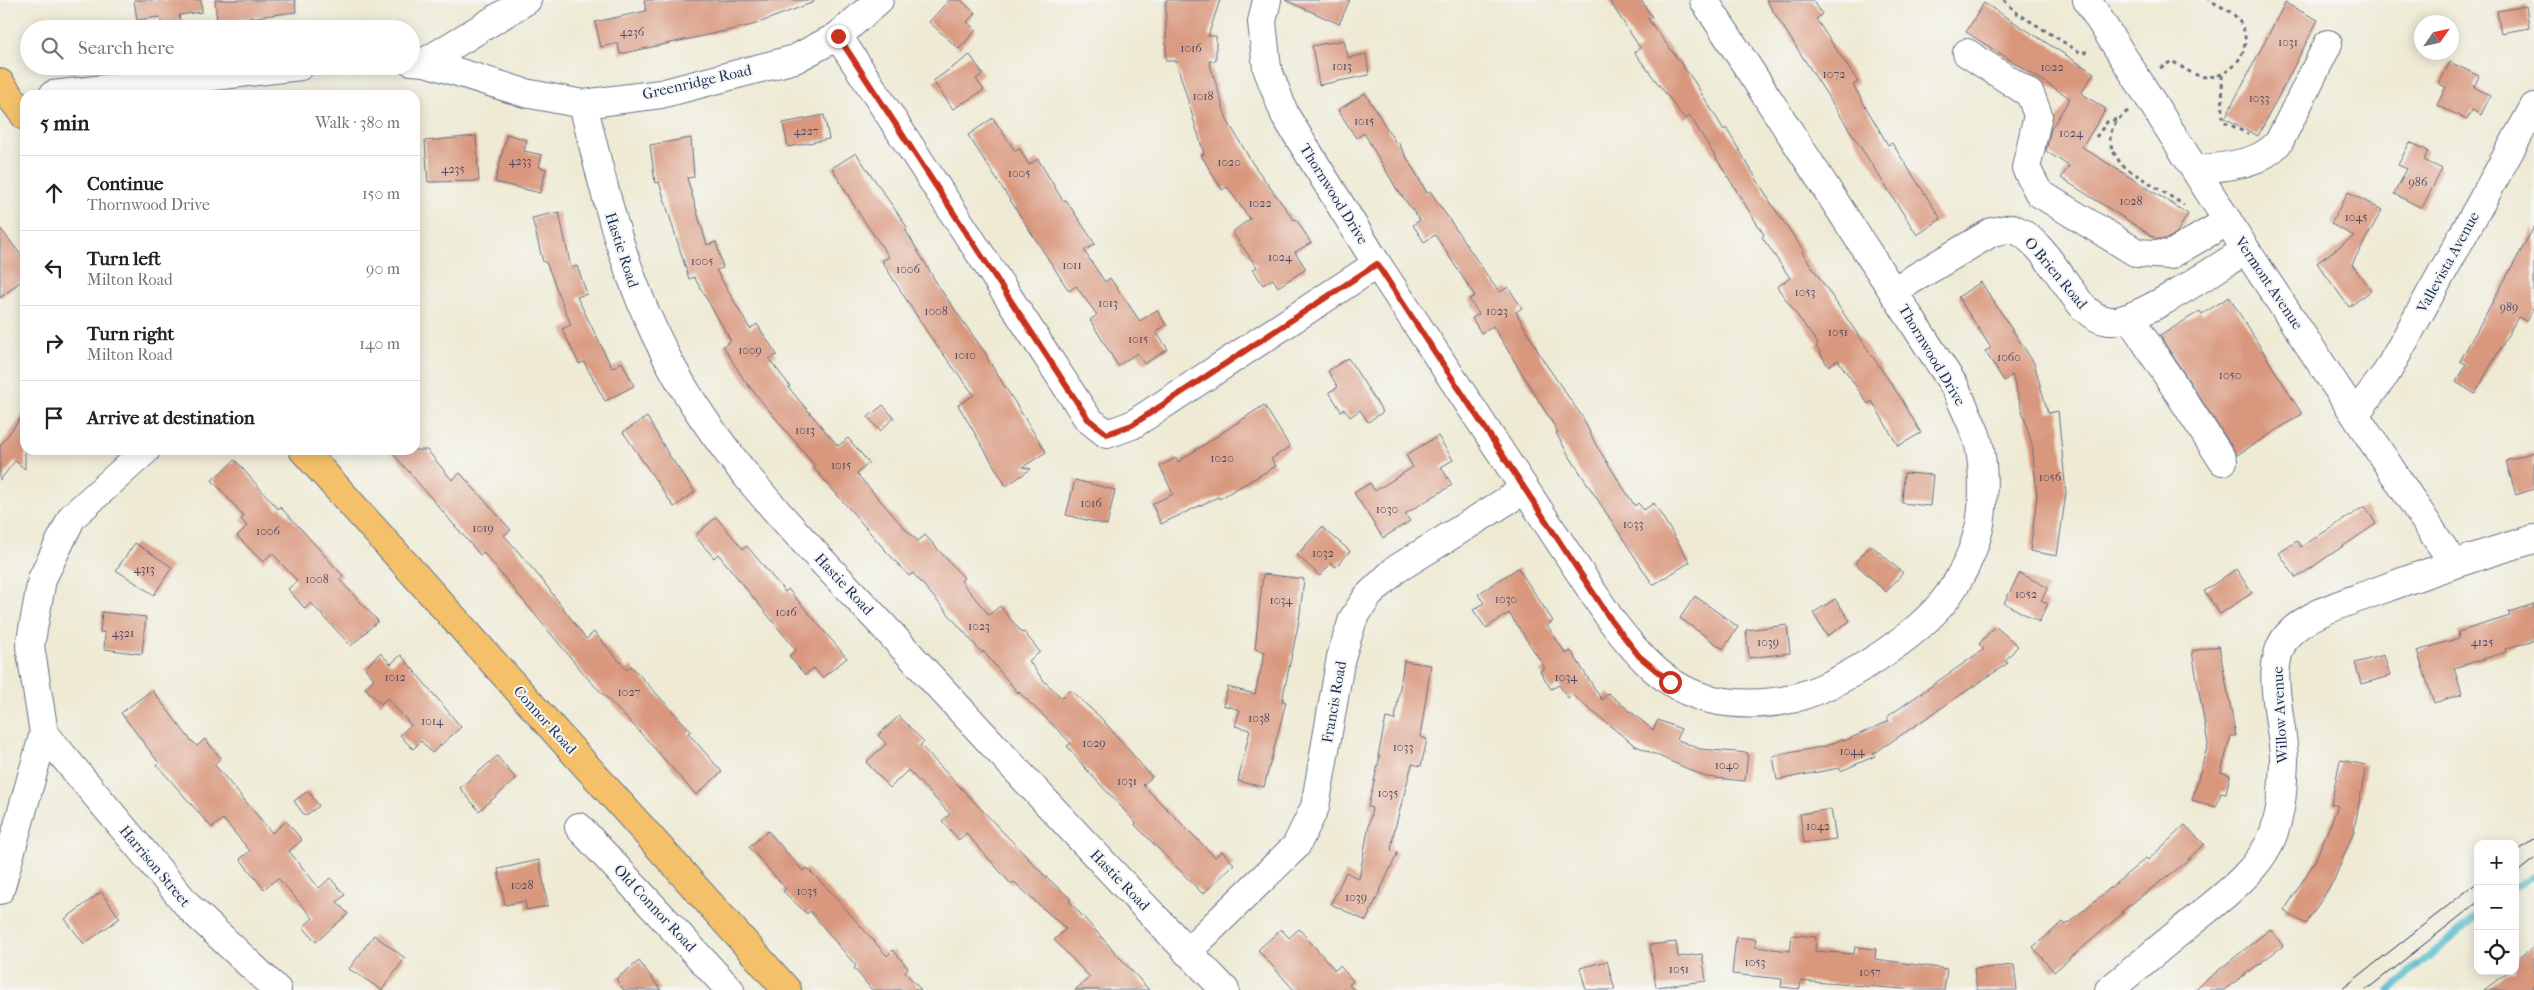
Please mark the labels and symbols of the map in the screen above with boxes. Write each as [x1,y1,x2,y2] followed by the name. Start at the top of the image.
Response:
[2414,15,2459,60] north arrow
[620,25,645,39] house number: 4236
[827,25,850,48] route end
[2278,35,2298,49] house number: 1031
[1180,41,1202,55] house number: 1016
[1332,59,1352,73] house number: 1013
[2040,60,2064,74] house number: 1022
[641,61,754,103] street label: Greenridge Road
[1823,67,1845,81] house number: 1072
[1192,89,1214,103] house number: 1018
[2249,91,2269,105] house number: 1033
[1354,114,1374,128] house number: 1015
[793,124,819,138] house number: 4227
[2059,126,2084,140] house number: 1024
[1296,140,1372,248] street label: Thornwood Drive
[508,154,532,168] house number: 4233
[1217,155,1241,169] house number: 1020
[441,162,465,176] house number: 4235
[1008,166,1030,180] house number: 1005
[2409,175,2428,189] house number: 986
[2119,194,2143,208] house number: 1028
[1248,196,1272,210] house number: 1022
[2412,208,2483,316] street label: Vallevista Avenue
[601,210,643,291] street label: Hastie Road
[2345,210,2367,224] house number: 1045
[2231,232,2307,333] street label: Vermont Avenue
[2021,233,2092,313] street label: O Brien Road
[1268,250,1293,264] house number: 1024
[691,254,713,268] house number: 1005
[1062,258,1082,272] house number: 1011
[896,262,920,276] house number: 1006
[1795,285,1816,299] house number: 1053
[1098,296,1118,310] house number: 1013
[2500,300,2518,314] house number: 989
[1895,301,1970,409] street label: Thornwood Drive
[924,304,948,318] house number: 1008
[1486,304,1508,318] house number: 1023
[1828,325,1848,339] house number: 1051
[1128,332,1148,346] house number: 1015
[738,343,762,357] house number: 1009
[954,348,976,362] house number: 1010
[1997,350,2021,364] house number: 1060
[2219,368,2241,382] house number: 1050
[795,423,815,437] house number: 1013
[1210,451,1234,465] house number: 1020
[831,458,851,472] house number: 1015
[2039,470,2062,484] house number: 1056
[1080,496,1102,510] house number: 1016
[1376,502,1398,516] house number: 1030
[1623,517,1643,531] house number: 1033
[472,521,494,535] house number: 1019
[256,524,280,538] house number: 1006
[1312,546,1334,560] house number: 1032
[811,549,878,619] street label: Hastie Road
[133,562,155,576] house number: 4313
[305,572,329,586] house number: 1008
[2015,587,2037,601] house number: 1052
[1495,592,1517,606] house number: 1030
[1270,593,1293,607] house number: 1034
[775,605,797,619] house number: 1016
[968,619,990,633] house number: 1023
[112,626,134,640] house number: 4321
[1757,635,1779,649] house number: 1039
[2471,635,2493,649] house number: 4125
[1318,659,1350,745] street label: Francis Road
[2268,665,2292,765] street label: Willow Avenue
[384,670,406,684] house number: 1012
[1555,670,1578,684] house number: 1034
[1659,671,1682,694] route start
[510,682,581,758] street label: Connor Road
[618,685,641,699] house number: 1027
[1248,711,1270,725] house number: 1038
[421,714,444,728] house number: 1014
[1082,736,1106,750] house number: 1029
[1393,740,1413,754] house number: 1033
[1840,744,1865,758] house number: 1044
[1715,758,1739,772] house number: 1040
[1117,774,1137,788] house number: 1031
[1378,786,1398,800] house number: 1035
[1806,819,1830,833] house number: 1042
[116,822,195,911] street label: Harrison Street
[1086,846,1154,915] street label: Hastie Road
[610,861,701,956] street label: Old Connor Road
[510,878,534,892] house number: 1028
[797,884,817,898] house number: 1035
[1345,890,1367,904] house number: 1039
[1745,955,1766,969] house number: 1053
[1669,962,1689,976] house number: 1051
[1859,965,1881,979] house number: 1057

